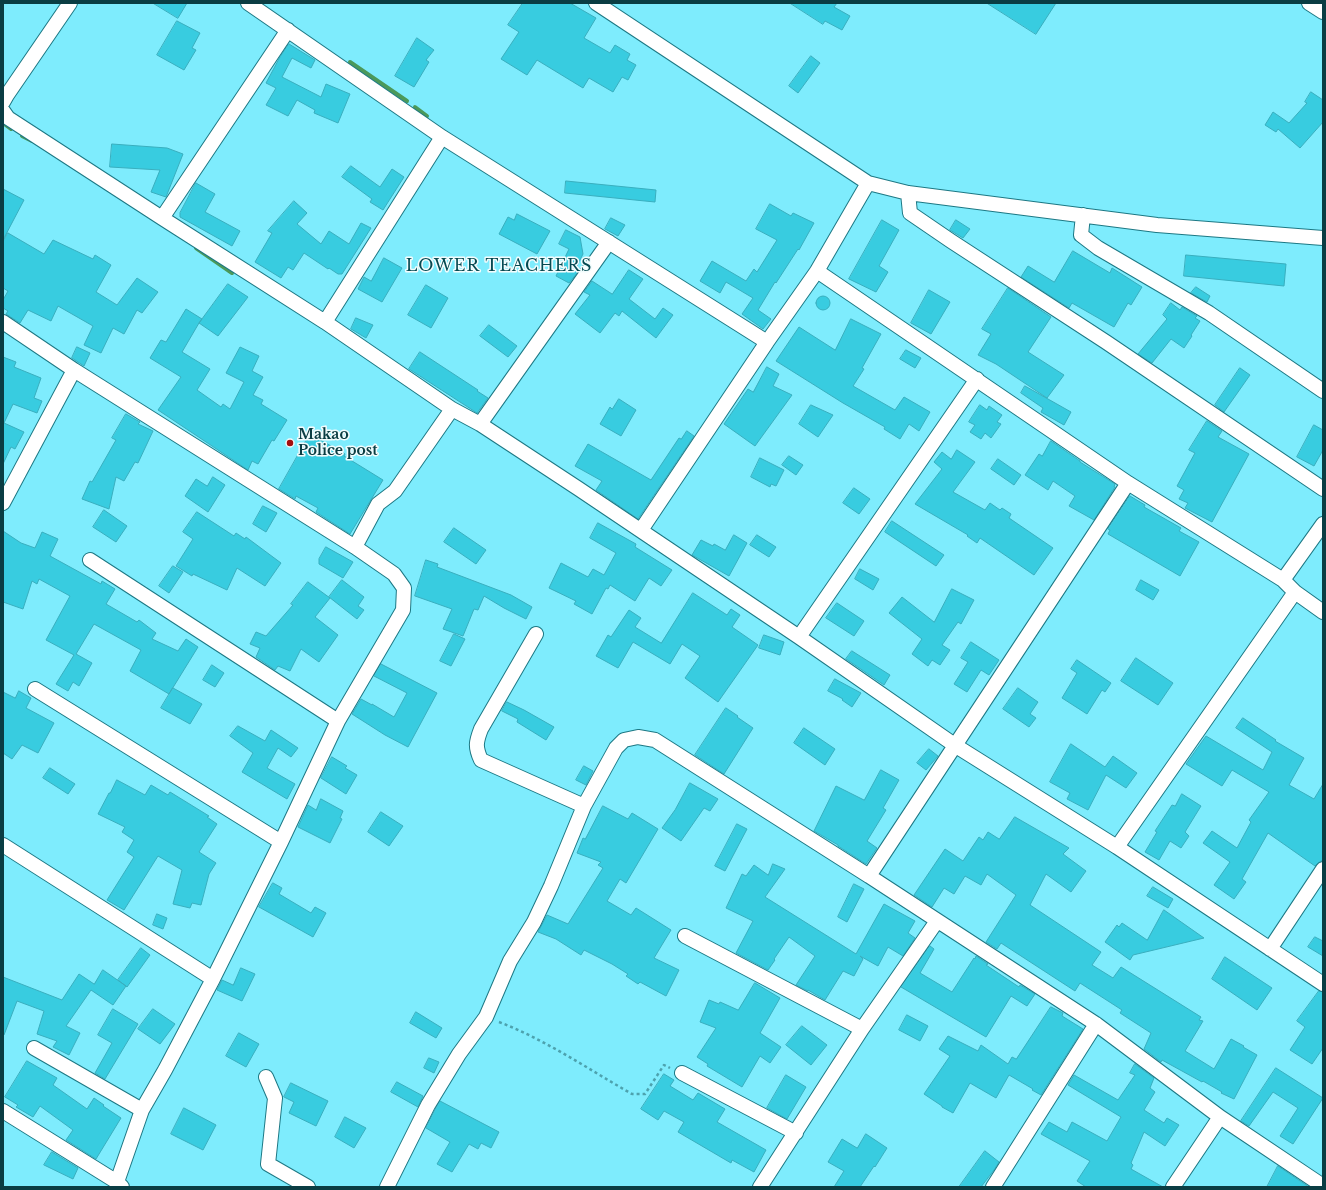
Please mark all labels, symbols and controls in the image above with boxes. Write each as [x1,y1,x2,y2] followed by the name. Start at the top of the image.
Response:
[406,256,592,276] district label: LOWER TEACHERS
[298,427,378,460] place label: Makao Police post
[285,438,295,448] marker: Makao Police post

